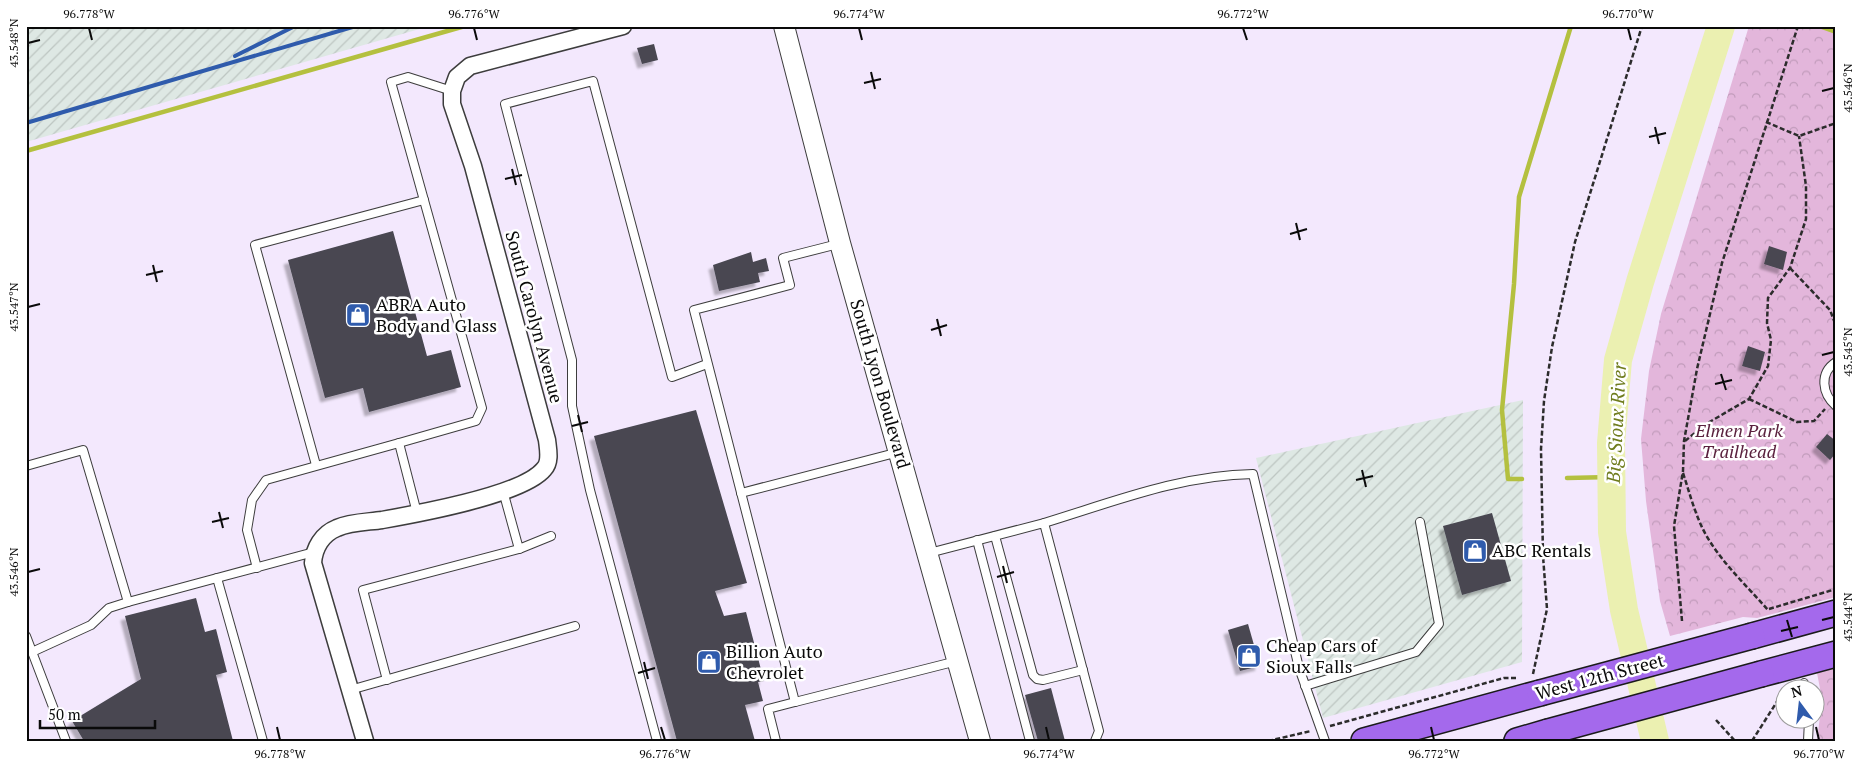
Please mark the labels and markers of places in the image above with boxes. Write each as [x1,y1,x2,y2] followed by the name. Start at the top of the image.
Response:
[376,292,497,337] place label: ABRA Auto Body and Glass
[345,302,371,328] shop icon: ABRA Auto Body and Glass
[1462,538,1488,564] shop icon: ABC Rentals
[1492,538,1591,562] place label: ABC Rentals
[1266,633,1379,678] place label: Cheap Cars of Sioux Falls
[726,639,823,684] place label: Billion Auto Chevrolet
[1236,643,1262,669] shop icon: Cheap Cars of Sioux Falls
[696,649,722,675] shop icon: Billion Auto Chevrolet

